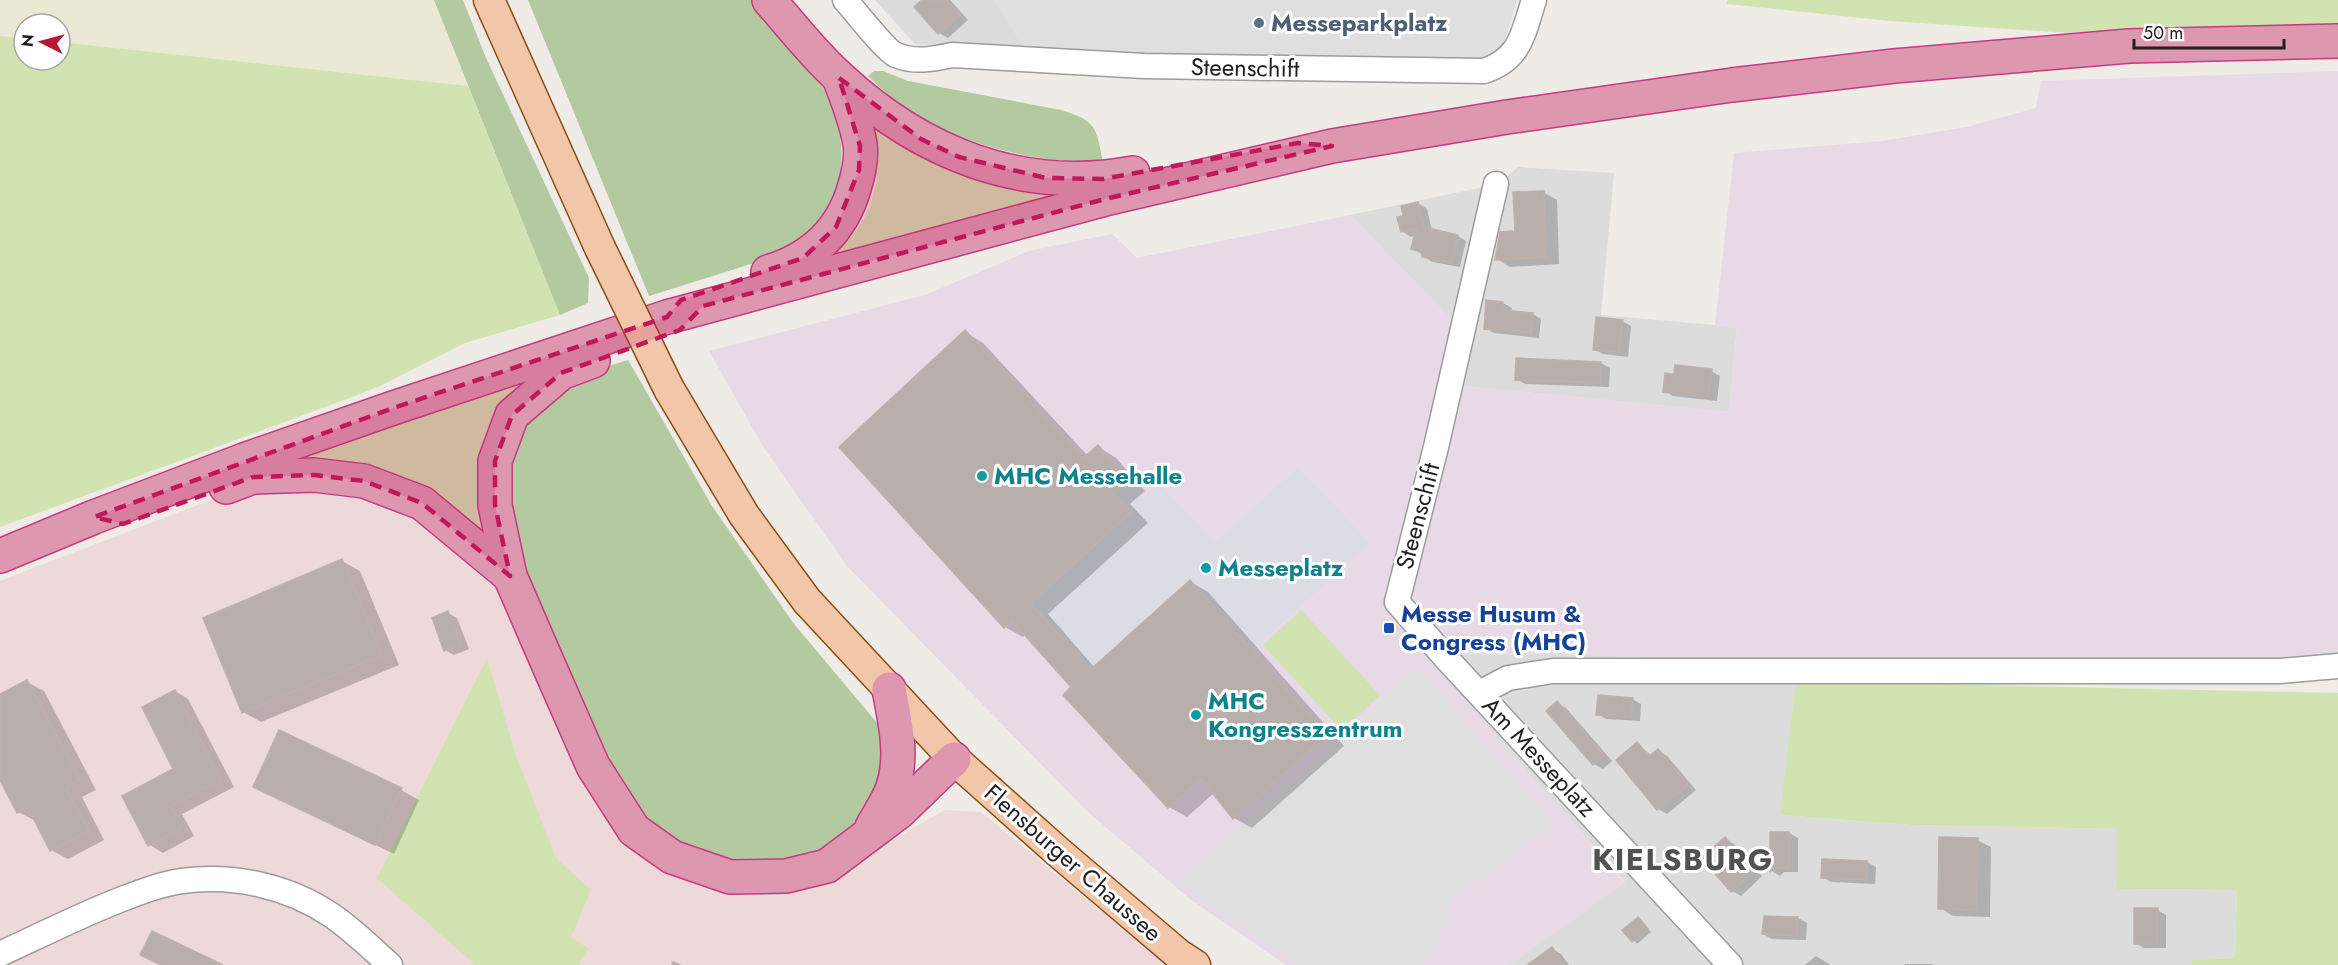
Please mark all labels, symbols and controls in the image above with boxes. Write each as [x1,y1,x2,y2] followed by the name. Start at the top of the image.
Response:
[1271,5,1448,40] place label: Messeparkplatz
[12,12,72,72] north arrow
[2134,12,2284,50] scale bar
[1252,16,1266,30] marker: Messeparkplatz
[2143,20,2183,46] text: 50 m
[15,33,40,48] text: N
[1190,49,1300,86] street label: Steenschift
[994,458,1182,493] place label: MHC Messehalle
[1387,459,1449,573] street label: Steenschift
[975,469,989,483] marker: MHC Messehalle
[1218,550,1344,585] place label: Messeplatz
[1199,561,1213,575] marker: Messeplatz
[1401,596,1586,659] place label: Messe Husum & Congress (MHC)
[1382,621,1396,635] marker: Messe Husum & Congress (MHC)
[1208,683,1403,746] place label: MHC Kongresszentrum
[1474,689,1604,824] street label: Am Messeplatz
[1189,708,1203,722] marker: MHC Kongresszentrum
[977,776,1170,950] street label: Flensburger Chaussee
[1592,838,1774,881] district label: KIELSBURG

